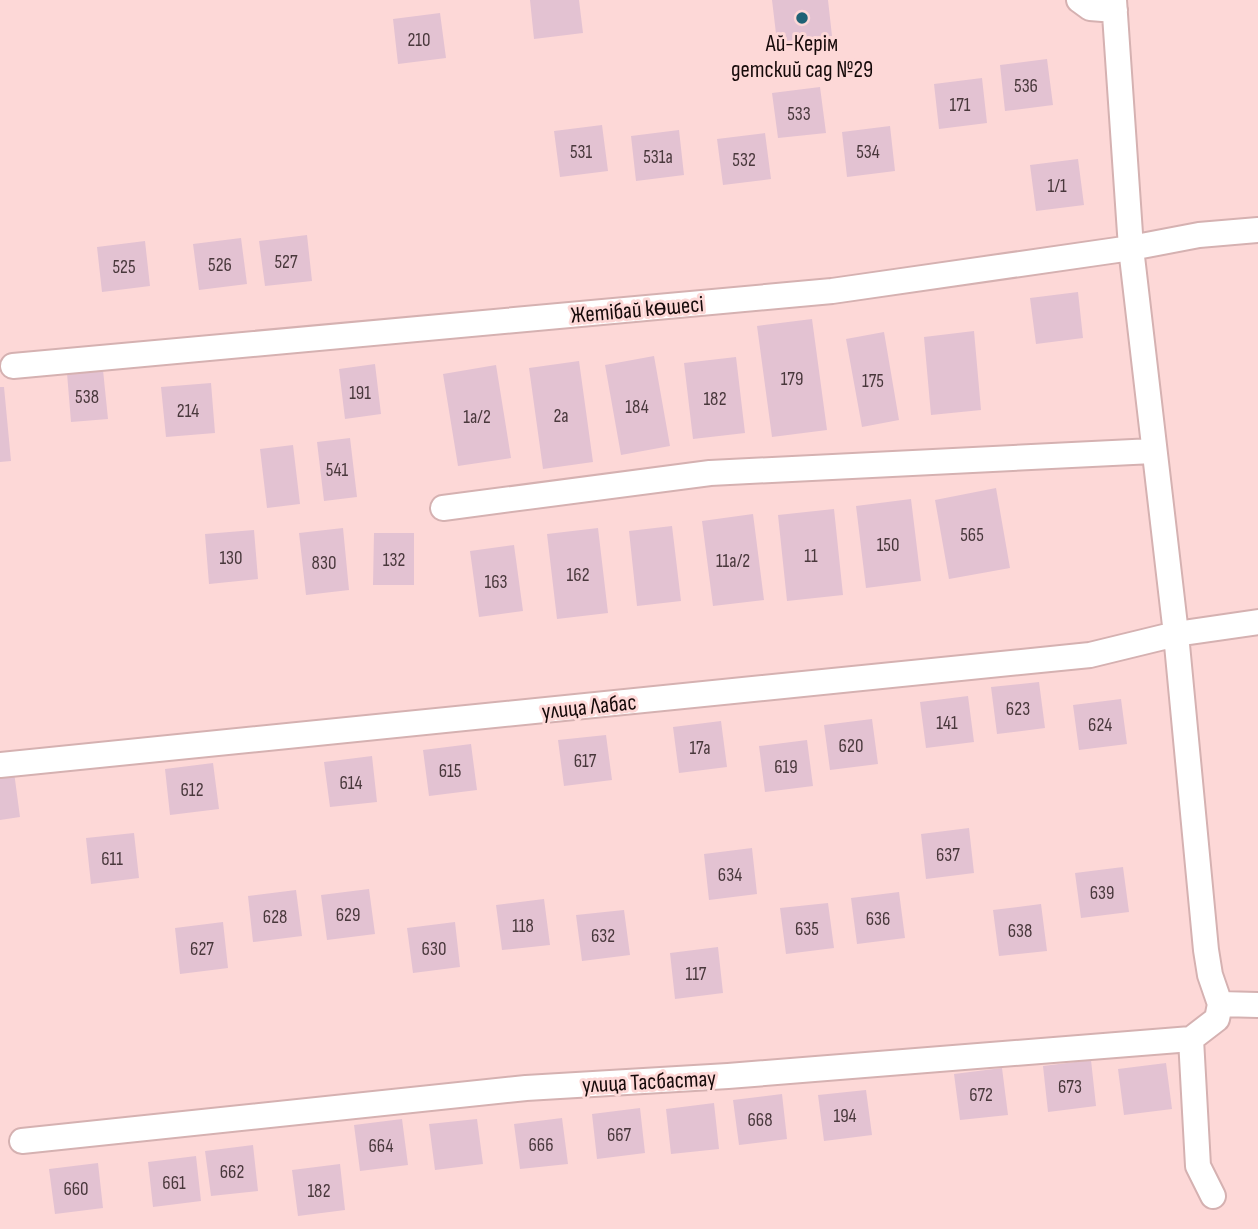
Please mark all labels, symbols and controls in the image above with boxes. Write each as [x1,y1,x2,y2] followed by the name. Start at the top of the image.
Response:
[794,10,810,26] marker: Ай-Керім детский сад №29
[407,29,431,52] house number: 210
[731,30,873,84] place label: Ай-Керім детский сад №29
[1014,75,1038,98] house number: 536
[950,94,971,117] house number: 171
[787,103,811,126] house number: 533
[570,141,592,164] house number: 531
[856,141,880,164] house number: 534
[643,146,673,169] house number: 531а
[732,149,756,172] house number: 532
[1047,175,1067,198] house number: 1/1
[274,251,298,274] house number: 527
[208,254,232,277] house number: 526
[112,256,136,279] house number: 525
[569,290,705,330] street label: Жетібай көшесі
[781,368,803,391] house number: 179
[862,370,884,393] house number: 175
[349,382,371,405] house number: 191
[75,386,99,409] house number: 538
[703,388,727,411] house number: 182
[625,396,649,419] house number: 184
[177,400,199,423] house number: 214
[553,405,569,428] house number: 2а
[463,406,491,429] house number: 1а/2
[326,459,349,482] house number: 541
[960,524,984,547] house number: 565
[877,534,899,557] house number: 150
[804,545,818,568] house number: 11
[219,547,243,570] house number: 130
[383,549,405,572] house number: 132
[716,550,750,573] house number: 11а/2
[312,552,336,575] house number: 830
[567,564,589,587] house number: 162
[485,571,508,594] house number: 163
[540,688,638,726] street label: улица Лабас
[1006,698,1030,721] house number: 623
[936,712,958,735] house number: 141
[1088,714,1112,737] house number: 624
[839,735,863,758] house number: 620
[689,737,711,760] house number: 17а
[574,750,597,773] house number: 617
[774,756,798,779] house number: 619
[439,760,461,783] house number: 615
[340,772,363,795] house number: 614
[180,779,204,802] house number: 612
[936,844,960,867] house number: 637
[101,848,123,871] house number: 611
[718,864,742,887] house number: 634
[1090,882,1114,905] house number: 639
[336,904,360,927] house number: 629
[263,906,287,929] house number: 628
[866,908,890,931] house number: 636
[512,915,534,938] house number: 118
[795,918,819,941] house number: 635
[1008,920,1032,943] house number: 638
[591,925,615,948] house number: 632
[190,938,214,961] house number: 627
[422,938,446,961] house number: 630
[686,963,707,986] house number: 117
[581,1064,717,1099] street label: улица Тасбастау
[1058,1076,1082,1099] house number: 673
[969,1084,993,1107] house number: 672
[833,1105,857,1128] house number: 194
[748,1109,772,1132] house number: 668
[607,1124,632,1147] house number: 667
[529,1134,553,1157] house number: 666
[369,1135,394,1158] house number: 664
[220,1161,244,1184] house number: 662
[162,1172,186,1195] house number: 661
[63,1178,89,1201] house number: 660
[307,1180,331,1203] house number: 182

